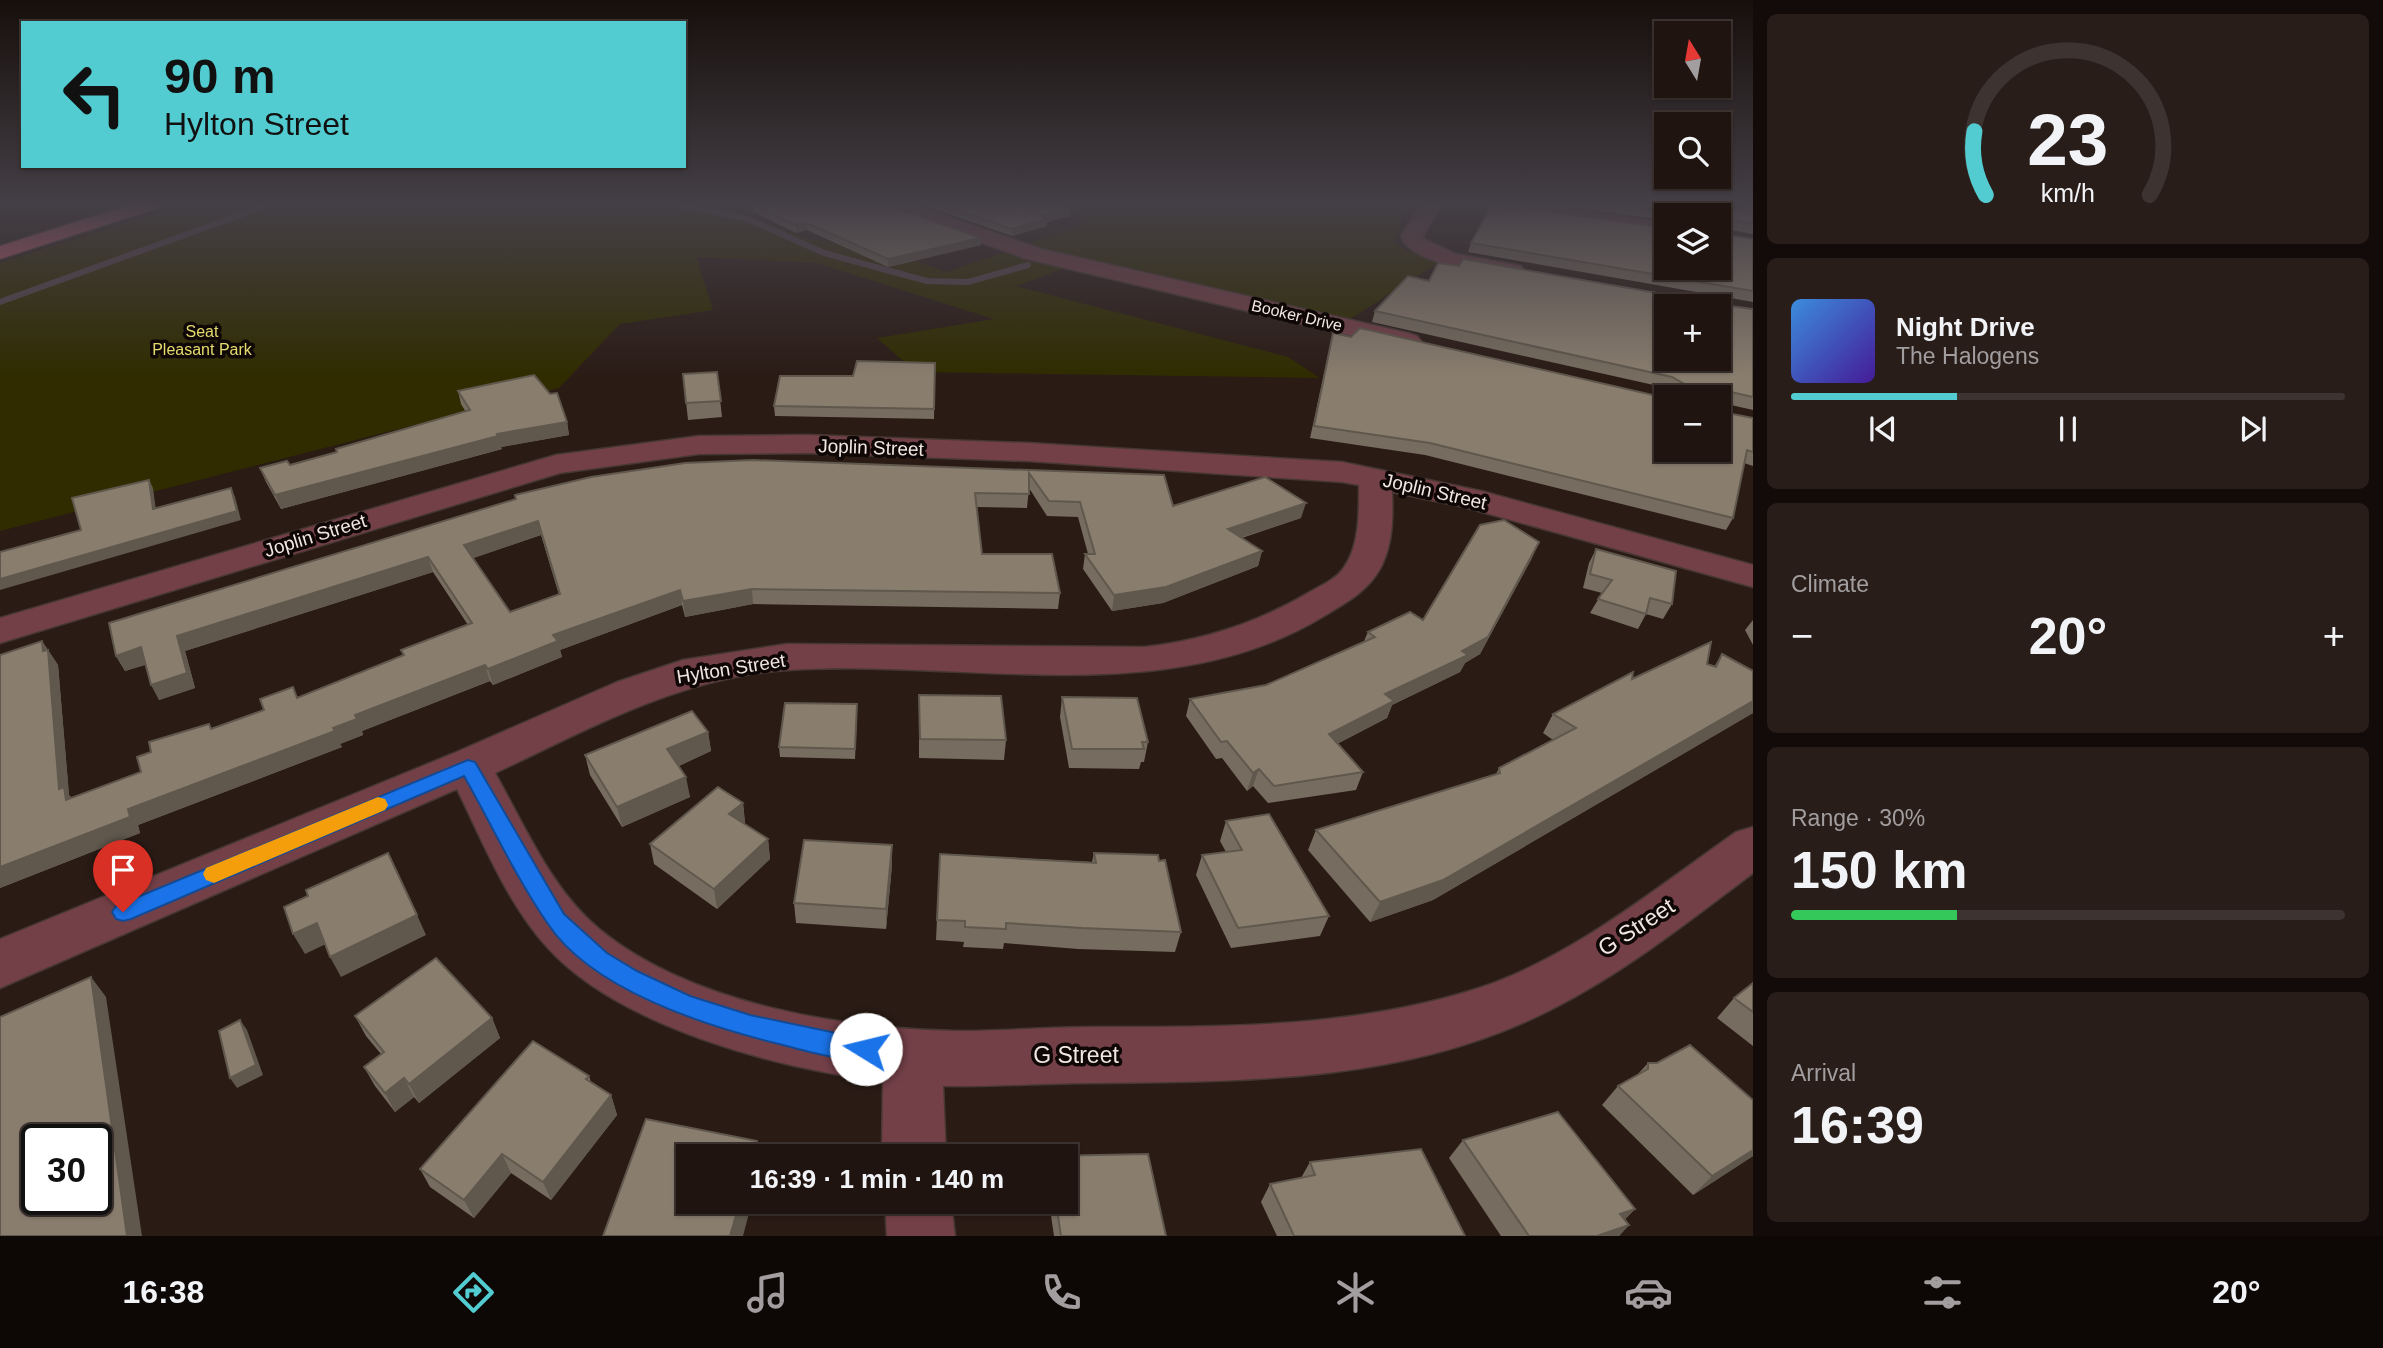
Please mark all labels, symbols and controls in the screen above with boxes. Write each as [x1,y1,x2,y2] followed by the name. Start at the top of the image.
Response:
[1654,21,1731,98] north arrow
[1654,21,1731,462] map controls
[49,49,140,140] icon: left
[164,49,276,103] text: 90 m
[2028,100,2108,181] text: 23
[164,106,349,142] text: Hylton Street
[1654,112,1731,189] button: search
[2041,179,2095,207] text: km/h
[1654,203,1731,280] button: layers
[1654,294,1731,371] button: +
[1250,297,1344,334] street label: Booker Drive
[1896,312,2035,342] text: Night Drive
[152,323,253,358] park label: Seat Pleasant Park
[1896,343,2039,369] text: The Halogens
[1654,385,1731,462] button: −
[1864,410,1902,448] icon: previous
[2049,410,2087,448] icon: pause
[2234,410,2272,448] icon: next
[818,435,925,460] street label: Joplin Street
[1381,469,1489,514] street label: Joplin Street
[262,510,369,561] street label: Joplin Street
[1791,571,1869,597] text: Climate
[2029,607,2107,665] text: 20°
[1791,615,1813,657] text: −
[2323,615,2345,657] text: +
[675,649,788,687] street label: Hylton Street
[1791,805,1925,831] text: Range · 30%
[93,840,153,912] pin
[1791,841,1967,899] text: 150 km
[104,851,142,889] icon: arrive
[1593,892,1679,961] street label: G Street
[829,1012,903,1086] position arrow
[1033,1042,1119,1068] street label: G Street
[1791,1060,1856,1086] text: Arrival
[1791,1096,1924,1154] text: 16:39
[21,1124,112,1215] speed limit sign: 30
[750,1164,1004,1194] text: 16:39 · 1 min · 140 m
[449,1268,498,1317] icon: directions
[743,1268,792,1317] icon: music
[1037,1268,1086,1317] icon: phone
[1331,1268,1380,1317] icon: climate
[1624,1268,1673,1317] icon: car
[1918,1268,1967,1317] icon: filters
[122,1274,204,1310] text: 16:38
[2212,1274,2261,1310] text: 20°

